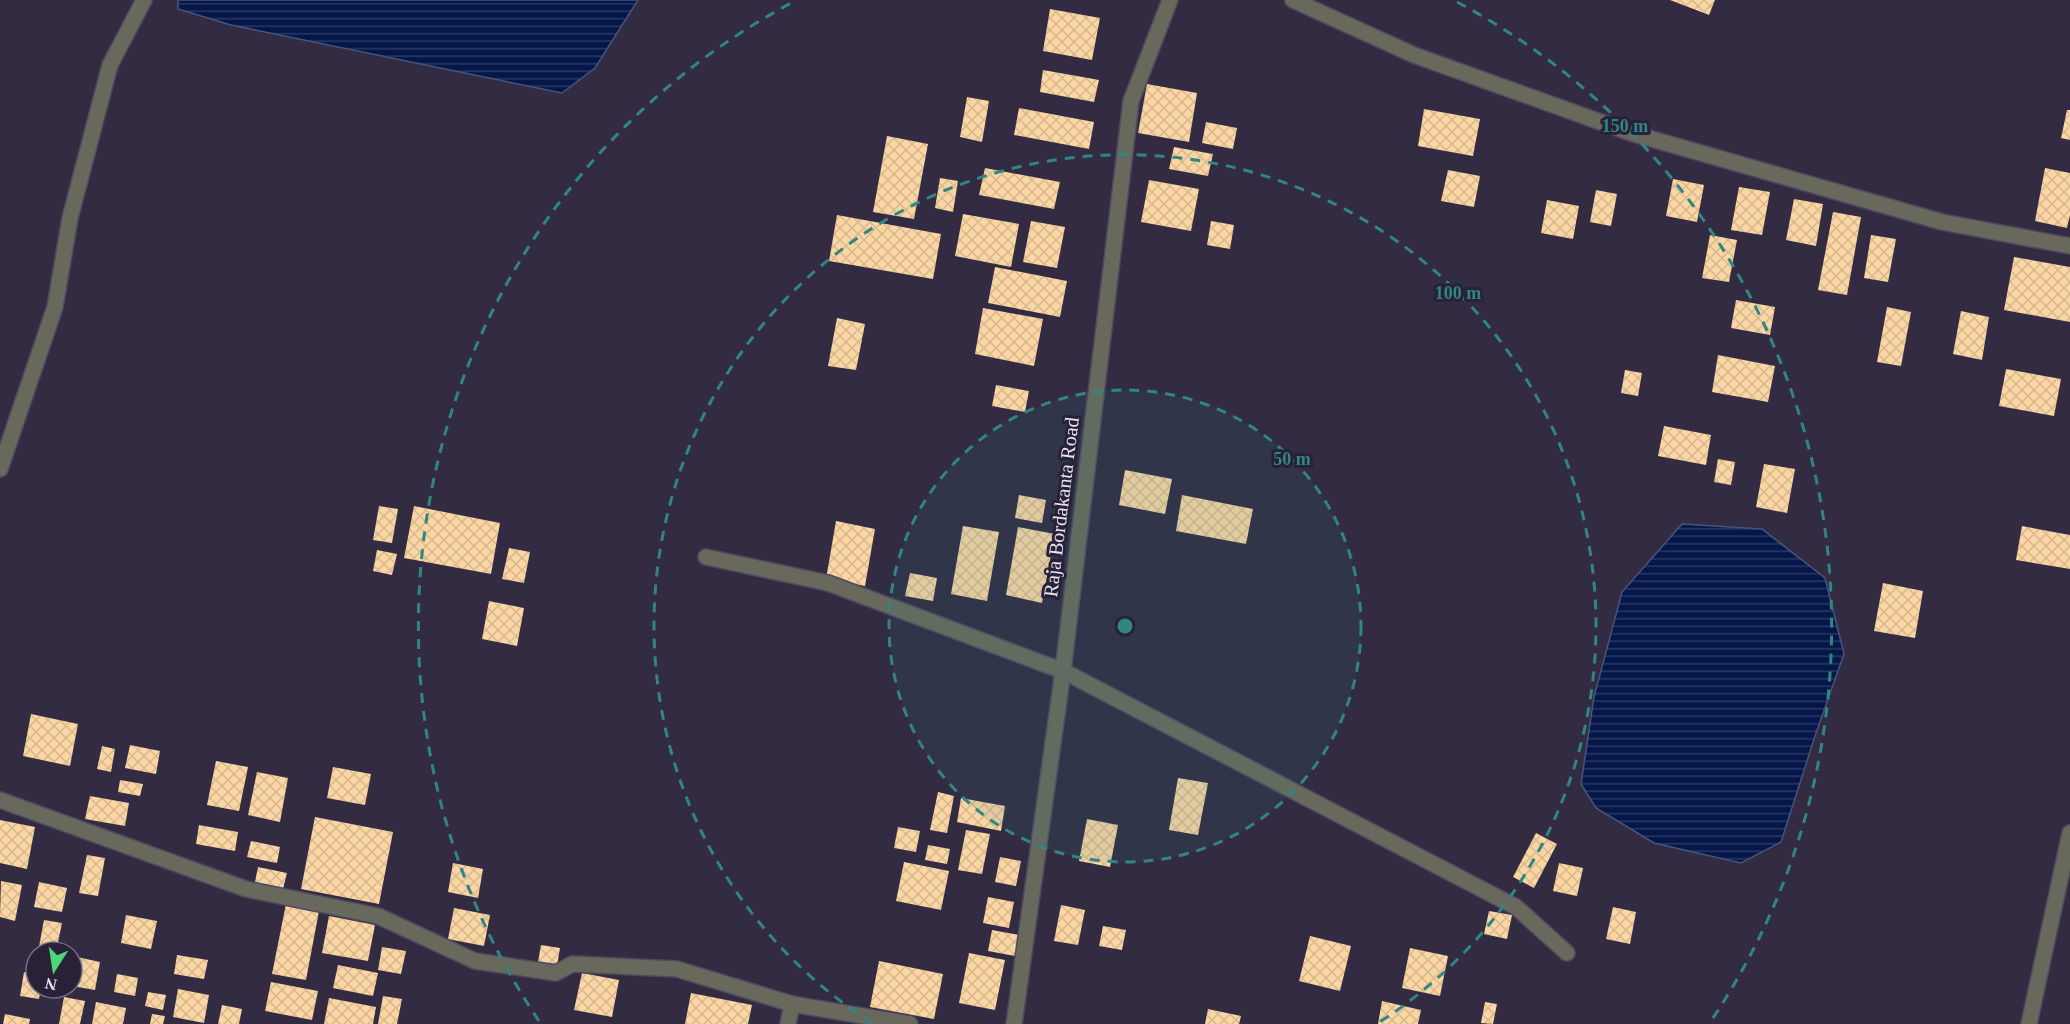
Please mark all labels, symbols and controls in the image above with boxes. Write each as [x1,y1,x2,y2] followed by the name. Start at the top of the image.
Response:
[1602,116,1648,136] text: 150 m
[1435,283,1481,303] text: 100 m
[1039,416,1084,598] street label: Raja Bordakanta Road
[1273,449,1311,469] text: 50 m
[1115,616,1135,636] centre of rings
[24,940,84,1000] north arrow
[43,975,58,994] text: N

